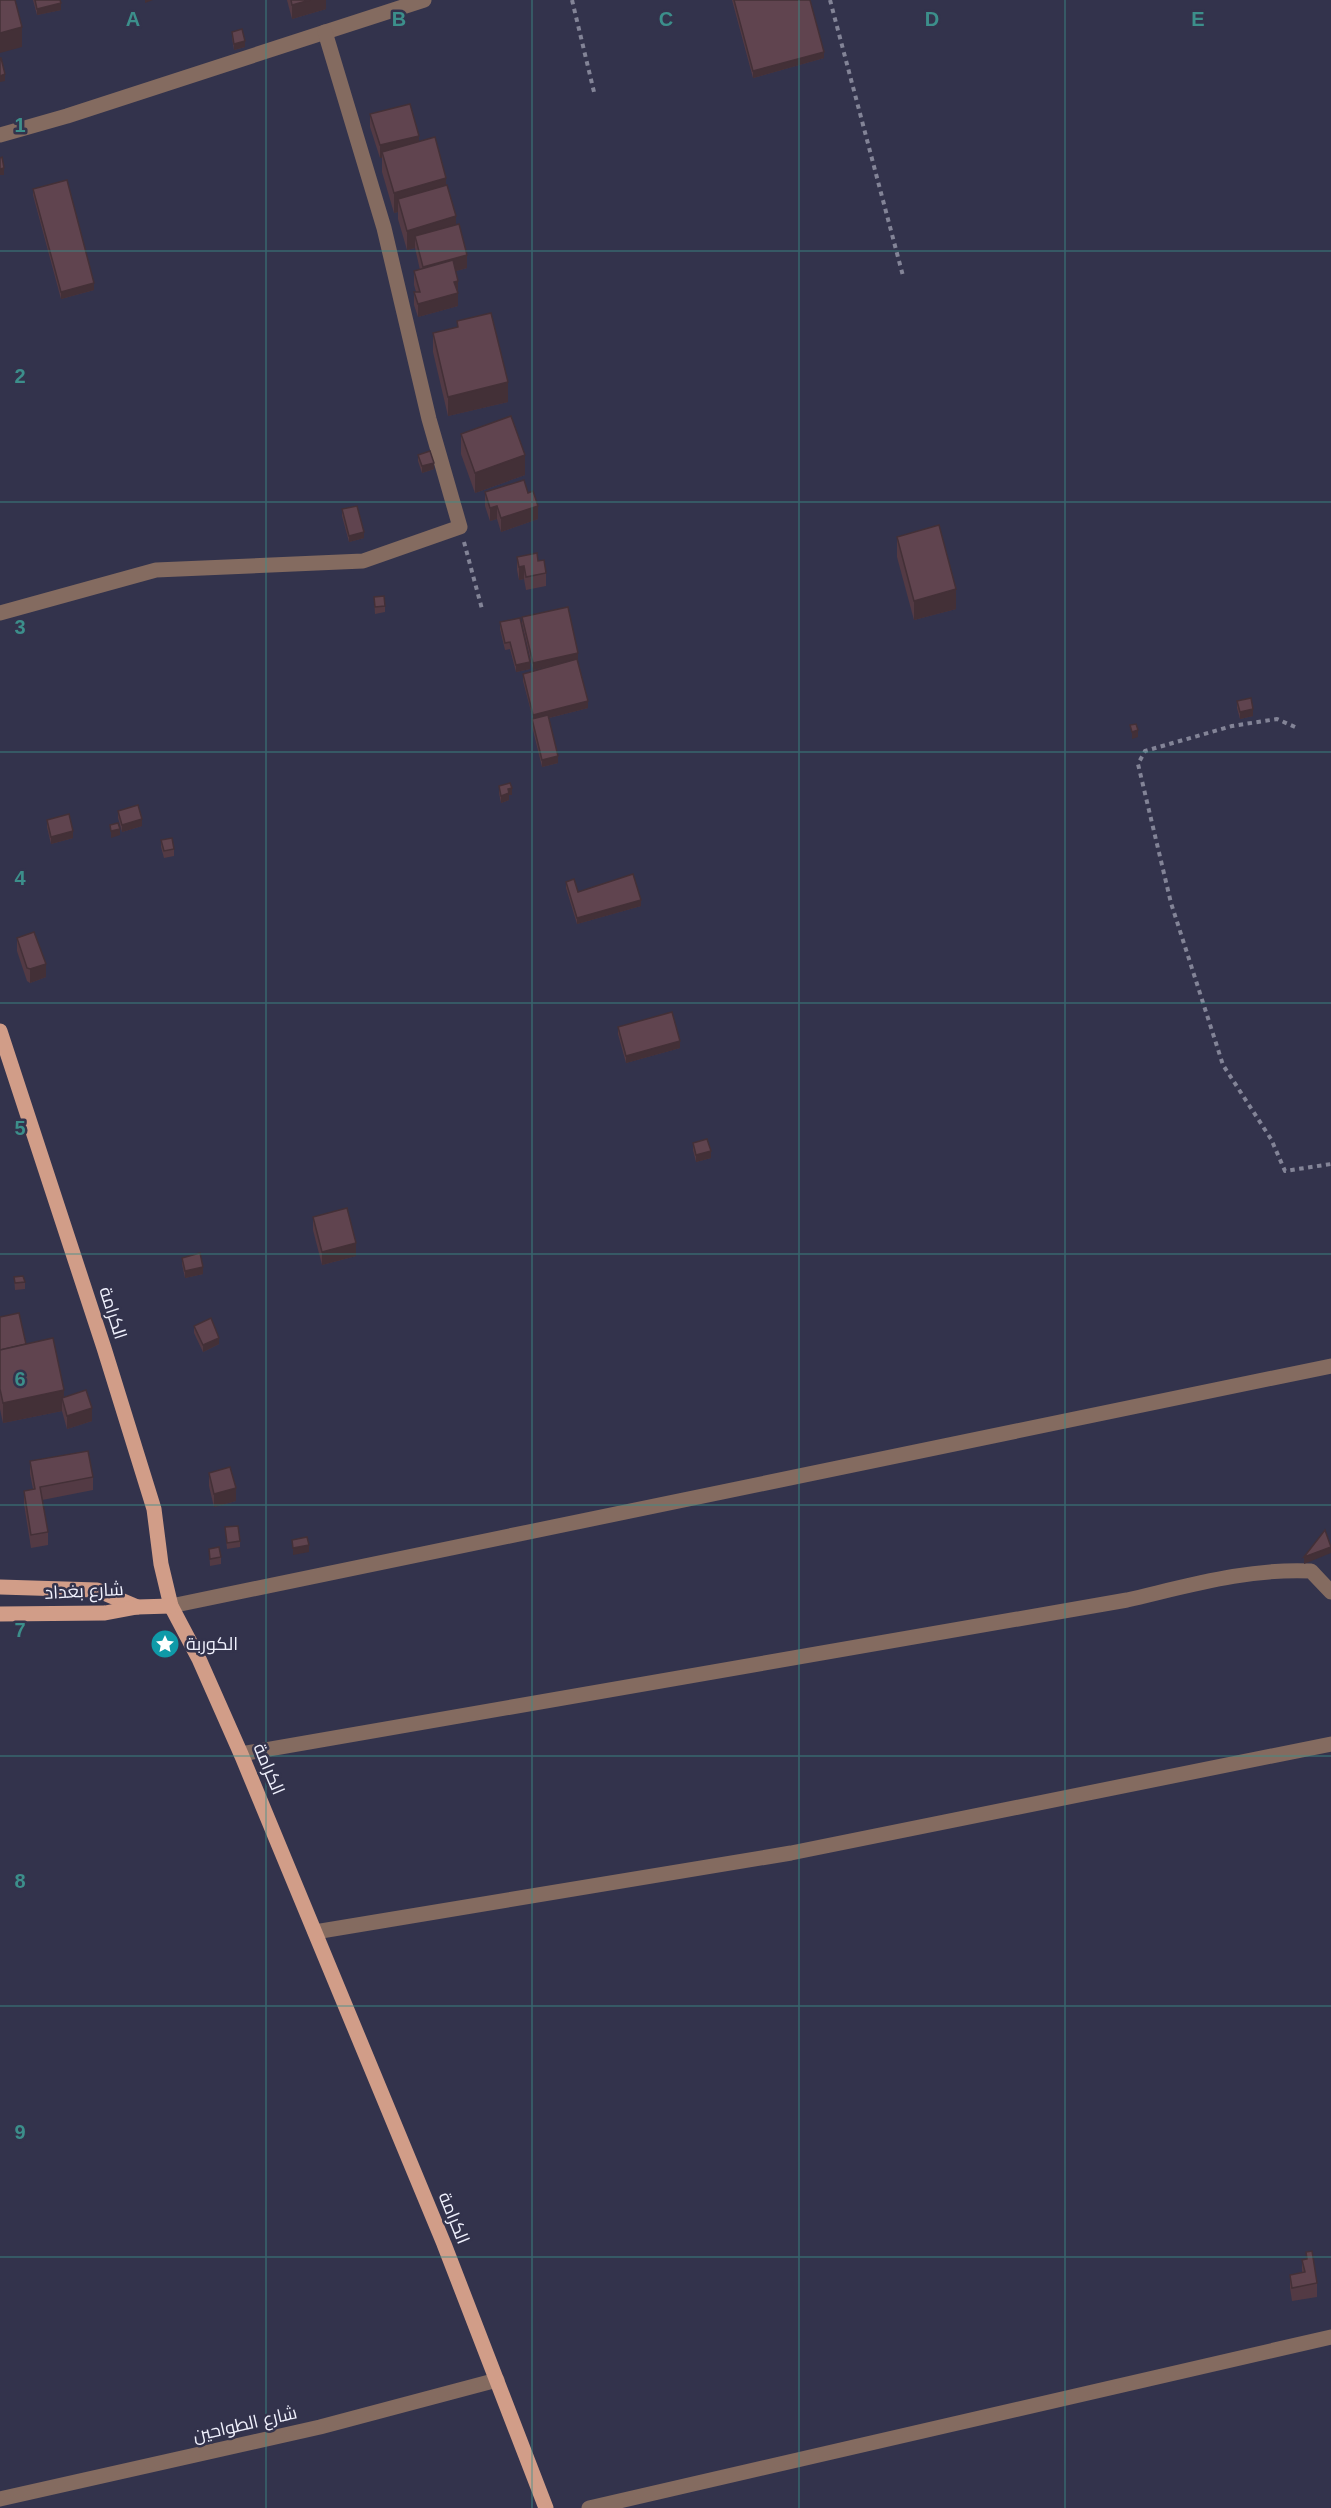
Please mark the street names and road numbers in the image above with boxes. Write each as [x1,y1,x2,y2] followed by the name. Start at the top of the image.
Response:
[94,1284,131,1342] street label: الكرامة
[44,1579,124,1605] street label: شارع بغداد
[248,1740,289,1798] street label: الكرامة
[434,2189,473,2247] street label: الكرامة
[191,2402,299,2448] street label: شارع الطواحين

